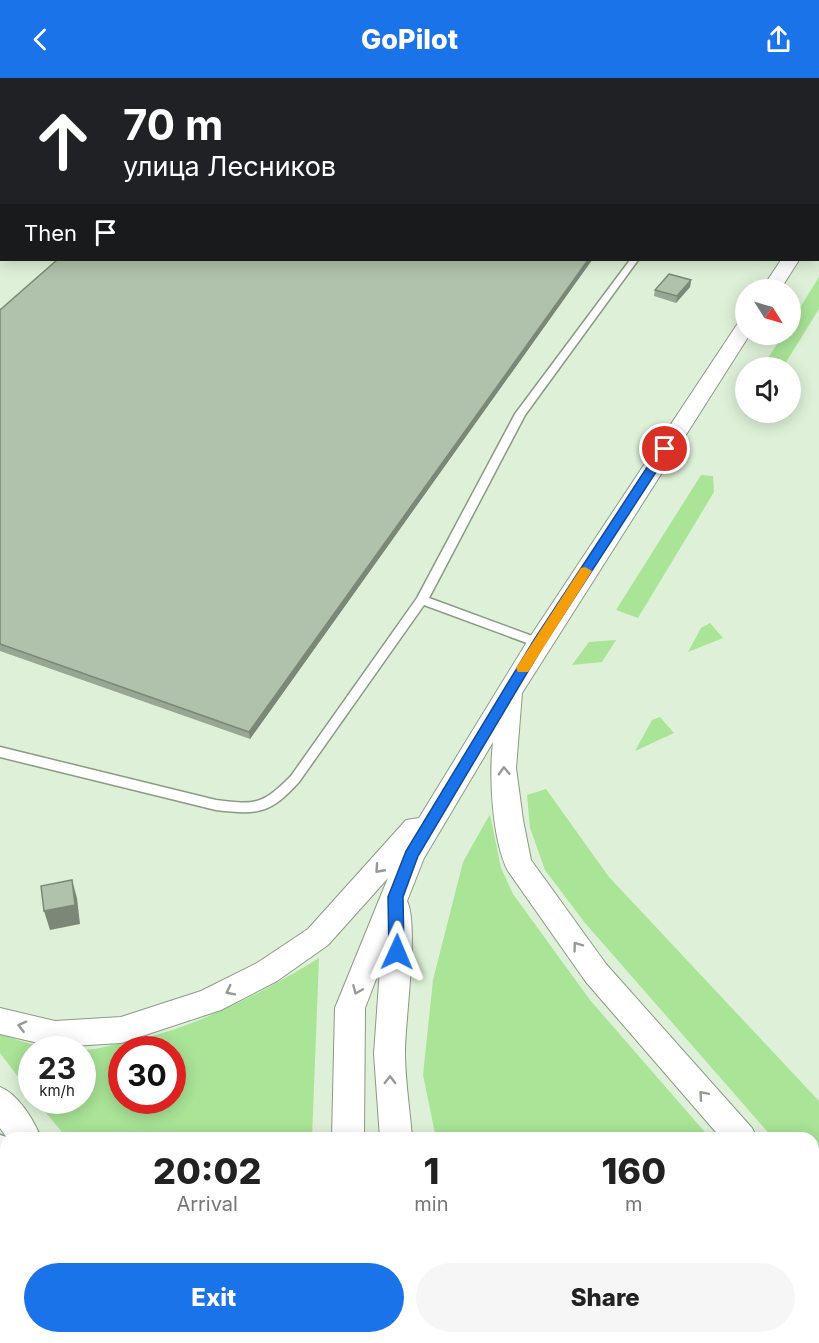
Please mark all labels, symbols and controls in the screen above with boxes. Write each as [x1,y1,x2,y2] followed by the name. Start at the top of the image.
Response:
[24,23,57,56] icon: back
[361,23,458,56] text: GoPilot
[762,23,795,56] icon: share
[123,99,223,150] text: 70 m
[24,102,102,180] icon: ahead
[123,150,336,183] text: улица Лесников
[89,216,122,249] icon: arrive
[24,220,77,246] text: Then
[735,279,801,345] north arrow
[735,279,801,423] map controls
[735,357,801,423] button: sound
[639,423,690,474] pin
[648,432,681,465] icon: arrive
[498,766,511,775] one-way arrow
[375,862,386,873] one-way arrow
[365,920,429,984] position arrow
[573,942,584,953] one-way arrow
[226,984,236,995] one-way arrow
[352,984,364,995] one-way arrow
[17,1021,27,1034] one-way arrow
[108,1036,186,1114] speed limit sign: 30
[38,1050,76,1086] text: 23
[384,1076,396,1085] one-way arrow
[39,1081,75,1100] text: km/h
[699,1091,710,1101] one-way arrow
[153,1149,261,1193] text: 20:02
[423,1149,439,1193] text: 1
[601,1149,666,1193] text: 160
[176,1192,238,1216] text: Arrival
[414,1192,448,1216] text: min
[625,1192,643,1216] text: m
[24,1263,404,1332] button: Exit
[416,1263,795,1332] button: Share

